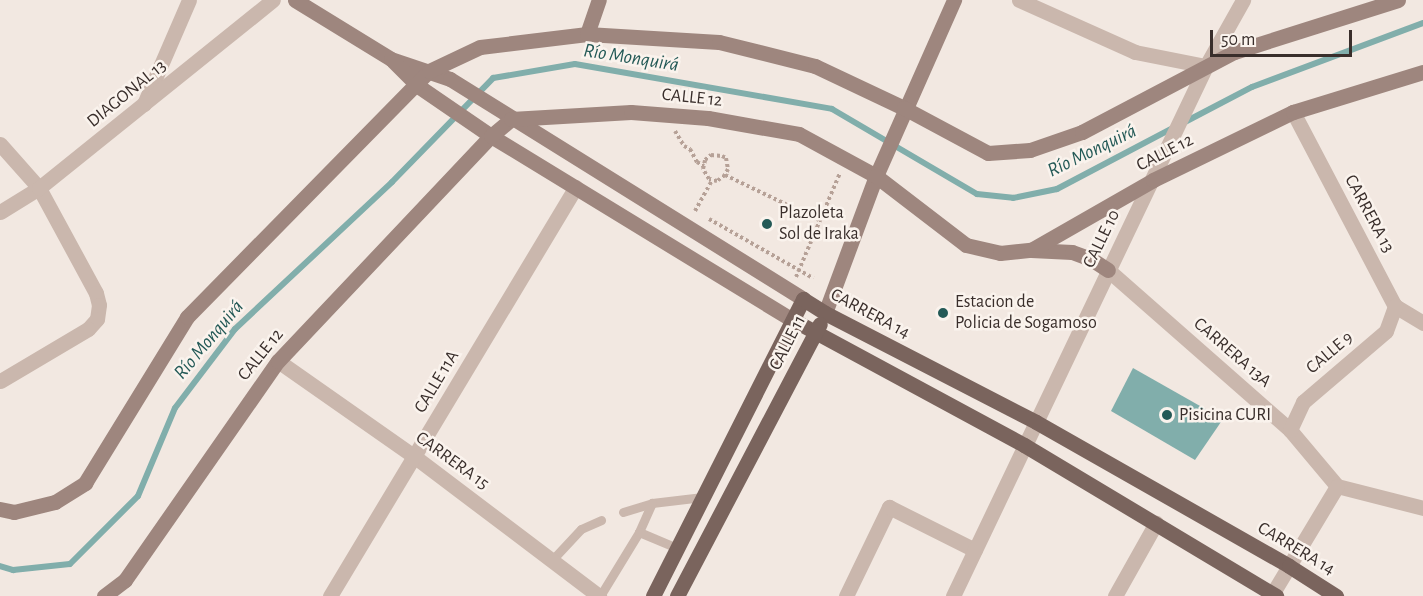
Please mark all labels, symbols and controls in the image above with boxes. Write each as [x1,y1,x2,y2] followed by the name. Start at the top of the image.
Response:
[1213,18,1356,56] scale bar
[1221,31,1255,49] text: 50 m
[582,39,680,77] water label: Río Monquirá
[83,56,171,132] street label: DIAGONAL 13
[661,84,723,112] street label: CALLE 12
[1044,119,1140,183] water label: Río Monquirá
[1133,130,1197,176] street label: CALLE 12
[1339,171,1399,257] street label: CARRERA 13
[779,203,859,246] place label: Plazoleta Sol de Iraka
[1079,206,1125,272] street label: CALLE 10
[760,217,774,231] marker: Plazoleta Sol de Iraka
[827,284,913,344] street label: CARRERA 14
[955,292,1097,334] place label: Estacion de Policia de Sogamoso
[169,295,249,385] water label: Río Monquirá
[936,306,950,320] marker: Estacion de Policia de Sogamoso
[765,312,811,374] street label: CALLE 11
[1189,313,1275,393] street label: CARRERA 13A
[233,325,289,385] street label: CALLE 12
[1302,327,1358,379] street label: CALLE 9
[410,347,464,417] street label: CALLE 11A
[1179,404,1271,426] place label: Pisicina CURI
[1160,408,1174,422] marker: Pisicina CURI
[411,427,493,495] street label: CARRERA 15
[1253,517,1339,581] street label: CARRERA 14

